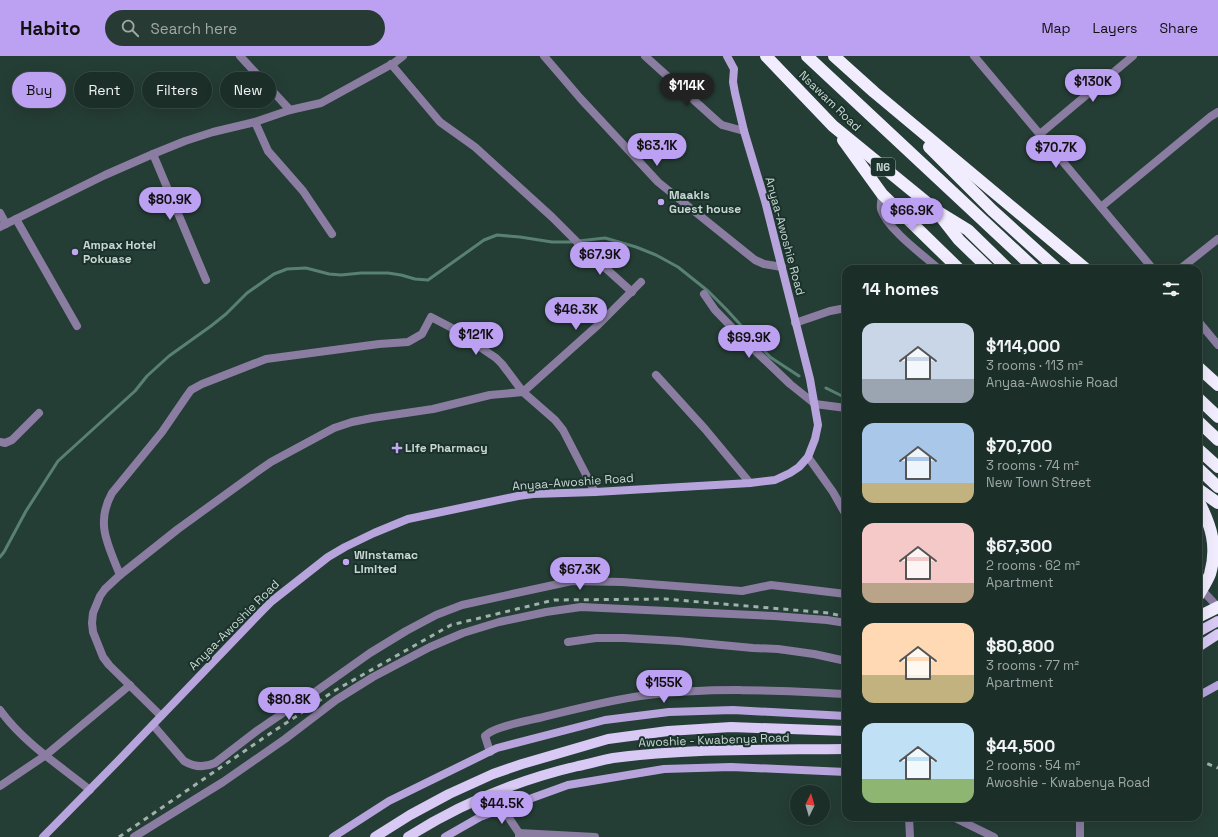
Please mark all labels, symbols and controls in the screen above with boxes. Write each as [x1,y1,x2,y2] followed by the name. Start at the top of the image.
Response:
[105,10,385,46] search box
[20,16,81,41] text: Habito
[119,17,141,39] icon: search
[151,19,237,38] text: Search here
[1041,19,1071,37] text: Map
[1093,19,1137,37] text: Layers
[1159,19,1198,37] text: Share
[796,67,864,135] street label: Nsawam Road
[1065,69,1121,103] pin: $130K
[12,72,66,108] chip: Buy
[74,72,134,108] chip: Rent
[142,72,212,108] chip: Filters
[220,72,276,108] chip: New
[659,73,715,107] pin: $114K
[1074,73,1112,90] text: $130K
[669,77,705,94] text: $114K
[624,133,690,167] pin: $63.1K
[1023,135,1089,169] pin: $70.7K
[636,137,678,154] text: $63.1K
[1035,139,1077,156] text: $70.7K
[871,158,895,176] road number: N6
[762,175,808,297] street label: Anyaa-Awoshie Road
[137,187,203,221] pin: $80.9K
[669,187,741,217] place label: Maakis Guest house
[148,191,192,208] text: $80.9K
[656,197,666,207] marker: Maakis Guest house
[879,198,945,232] pin: $66.9K
[890,202,934,219] text: $66.9K
[83,237,156,267] place label: Ampax Hotel Pokuase
[567,242,633,276] pin: $67.9K
[579,246,621,263] text: $67.9K
[70,247,80,257] marker: Ampax Hotel Pokuase
[862,278,939,300] text: 14 homes
[1160,278,1182,300] icon: filters
[543,297,609,331] pin: $46.3K
[554,301,598,318] text: $46.3K
[448,322,504,356] pin: $121K
[716,325,782,359] pin: $69.9K
[458,326,494,343] text: $121K
[727,329,771,346] text: $69.9K
[986,335,1060,357] text: $114,000
[894,339,942,387] icon: home
[986,357,1083,374] text: 3 rooms · 113 m²
[986,374,1118,391] text: Anyaa-Awoshie Road
[986,435,1052,457] text: $70,700
[894,439,942,487] icon: home
[405,440,488,456] place label: Life Pharmacy
[392,443,402,453] marker: Life Pharmacy
[986,457,1079,474] text: 3 rooms · 74 m²
[512,470,634,494] street label: Anyaa-Awoshie Road
[986,474,1091,491] text: New Town Street
[986,535,1052,557] text: $67,300
[894,539,942,587] icon: home
[354,547,418,577] place label: Winstamac Limited
[341,557,351,567] marker: Winstamac Limited
[547,557,613,591] pin: $67.3K
[986,557,1080,574] text: 2 rooms · 62 m²
[559,561,601,578] text: $67.3K
[986,574,1054,591] text: Apartment
[185,576,283,674] street label: Anyaa-Awoshie Road
[986,635,1055,657] text: $80,800
[894,639,942,687] icon: home
[986,657,1079,674] text: 3 rooms · 77 m²
[636,670,692,704] pin: $155K
[645,674,683,691] text: $155K
[986,674,1054,691] text: Apartment
[256,687,322,721] pin: $80.8K
[267,691,311,708] text: $80.8K
[638,729,790,751] street label: Awoshie - Kwabenya Road
[986,735,1055,757] text: $44,500
[894,739,942,787] icon: home
[986,757,1080,774] text: 2 rooms · 54 m²
[986,774,1150,791] text: Awoshie - Kwabenya Road
[790,785,830,825] north arrow
[790,785,830,825] map controls
[469,791,535,825] pin: $44.5K
[480,795,524,812] text: $44.5K

